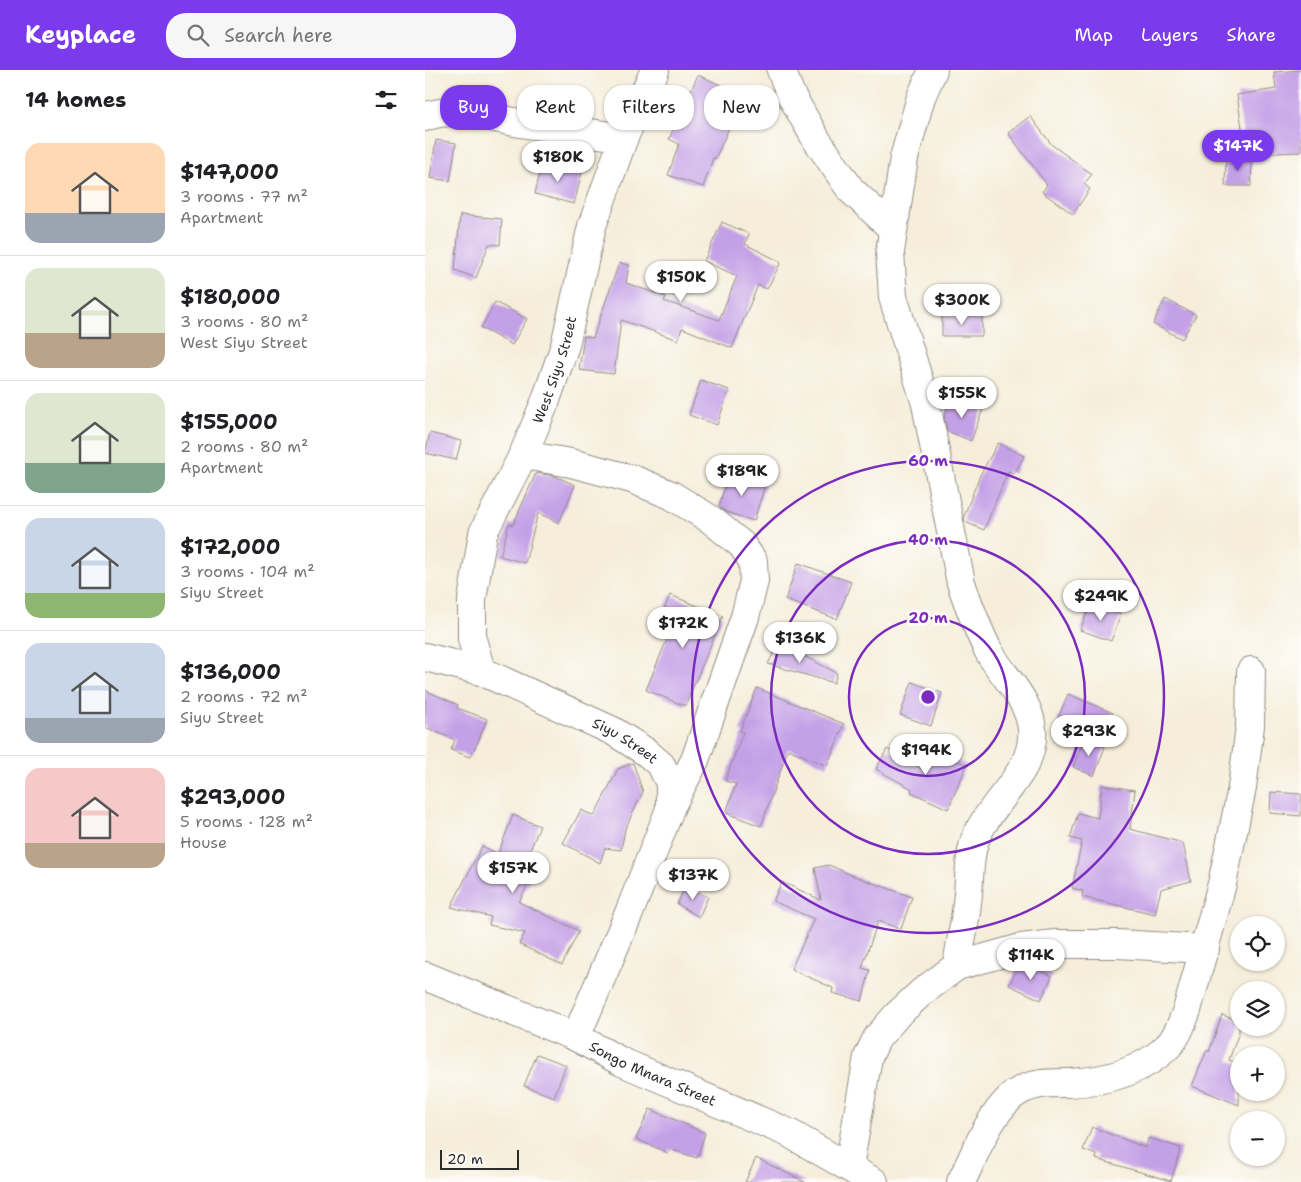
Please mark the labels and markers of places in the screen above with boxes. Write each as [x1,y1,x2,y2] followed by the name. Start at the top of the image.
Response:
[1203,129,1273,172] pin: $147K
[523,140,593,183] pin: $180K
[646,260,716,303] pin: $150K
[927,284,997,326] pin: $300K
[927,376,997,419] pin: $155K
[707,454,777,497] pin: $189K
[1066,580,1136,622] pin: $249K
[648,606,718,649] pin: $172K
[765,622,835,664] pin: $136K
[919,688,937,706] centre of rings
[1054,714,1124,757] pin: $293K
[891,734,961,776] pin: $194K
[478,852,548,894] pin: $157K
[658,858,728,901] pin: $137K
[996,938,1066,981] pin: $114K

